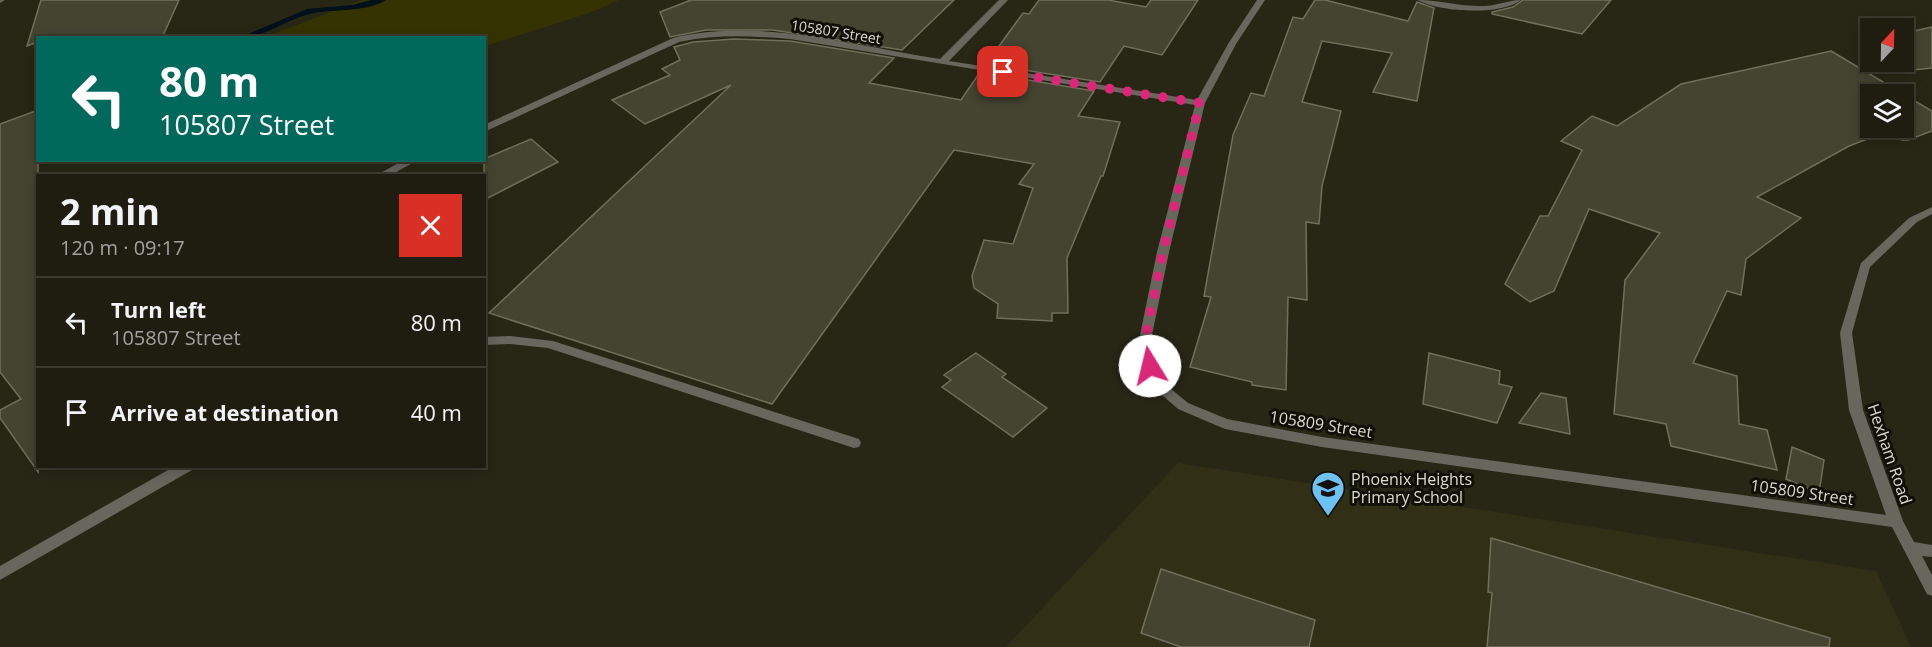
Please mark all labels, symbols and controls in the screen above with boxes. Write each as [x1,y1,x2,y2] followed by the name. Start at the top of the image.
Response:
[790,15,882,48] street label: 105807 Street
[1860,18,1914,72] north arrow
[1860,18,1914,138] map controls
[977,46,1028,97] pin
[159,52,259,109] text: 80 m
[986,55,1019,88] icon: arrive
[60,60,138,138] icon: left
[1860,84,1914,138] button: layers
[159,106,334,143] text: 105807 Street
[60,187,160,236] text: 2 min
[399,194,462,257] button: close
[60,234,185,261] text: 120 m · 09:17
[111,294,206,324] text: Turn left
[60,306,93,339] icon: left
[411,307,462,337] text: 80 m
[111,324,241,351] text: 105807 Street
[1118,334,1182,398] position arrow
[60,396,93,429] icon: arrive
[111,397,339,427] text: Arrive at destination
[411,397,462,427] text: 40 m
[1863,401,1917,507] street label: Hexham Road
[1268,405,1374,443] street label: 105809 Street
[1351,468,1472,508] place label: Phoenix Heights Primary School
[1310,470,1346,517] school or university icon: Phoenix Heights Primary School
[1749,474,1855,510] street label: 105809 Street

